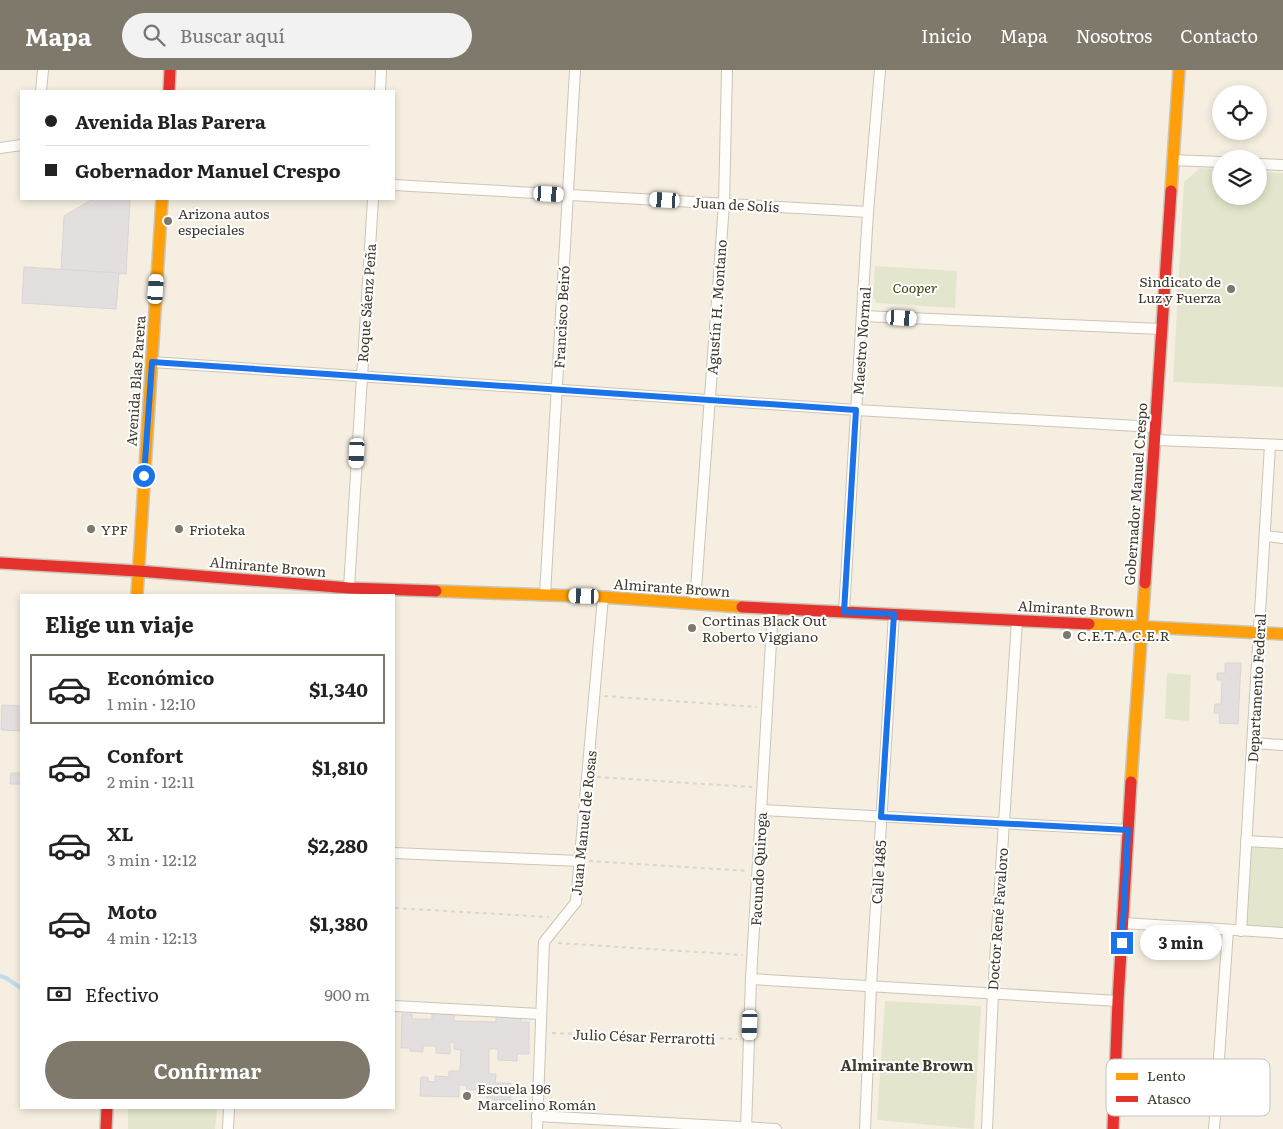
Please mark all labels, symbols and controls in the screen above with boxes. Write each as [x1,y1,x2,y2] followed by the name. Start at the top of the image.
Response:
[122,13,472,58] search box
[25,18,92,53] text: Mapa
[140,21,168,49] icon: search
[180,21,285,49] text: Buscar aquí
[921,22,972,49] text: Inicio
[1000,22,1048,49] text: Mapa
[1076,22,1152,49] text: Nosotros
[1180,22,1258,49] text: Contacto
[1212,85,1267,205] map controls
[1212,85,1267,140] button: locate
[75,107,266,135] text: Avenida Blas Parera
[1212,150,1267,205] button: layers
[75,156,341,184] text: Gobernador Manuel Crespo
[533,186,564,202] car
[649,192,680,208] car
[692,192,780,216] street label: Juan de Solís
[178,203,269,239] place label: Arizona autos especiales
[162,215,174,227] marker: Arizona autos especiales
[701,239,731,375] street label: Agustín H. Montano
[352,242,380,363] street label: Roque Sáenz Peña
[548,265,574,369] street label: Francisco Beiró
[1138,271,1221,307] place label: Sindicato de Luz y Fuerza
[147,274,164,304] car
[893,277,938,297] park label: Cooper
[1225,283,1237,295] marker: Sindicato de Luz y Fuerza
[847,286,875,396] street label: Maestro Normal
[886,310,917,326] car
[120,315,150,447] street label: Avenida Blas Parera
[1119,402,1151,586] street label: Gobernador Manuel Crespo
[348,438,365,468] car
[133,465,155,487] route start
[101,519,128,539] place label: YPF
[189,519,246,539] place label: Frioteka
[85,523,97,535] marker: YPF
[173,523,185,535] marker: Frioteka
[209,551,327,581] street label: Almirante Brown
[613,573,731,601] street label: Almirante Brown
[568,588,599,604] car
[1017,595,1135,621] street label: Almirante Brown
[45,607,194,640] text: Elige un viaje
[702,610,827,646] place label: Cortinas Black Out Roberto Viggiano
[1242,613,1270,763] street label: Departamento Federal
[686,622,698,634] marker: Cortinas Black Out Roberto Viggiano
[1077,625,1170,645] place label: C.E.T.A.C.E.R
[1061,629,1073,641] marker: C.E.T.A.C.E.R
[107,663,214,691] text: Económico
[47,667,92,712] icon: car
[309,675,368,703] text: $1,340
[107,691,196,715] text: 1 min · 12:10
[107,741,183,769] text: Confort
[47,745,92,790] icon: car
[565,750,601,896] street label: Juan Manuel de Rosas
[312,753,368,781] text: $1,810
[107,769,194,793] text: 2 min · 12:11
[745,811,771,926] street label: Facundo Quiroga
[107,819,134,847] text: XL
[47,823,92,868] icon: car
[307,831,368,859] text: $2,280
[866,839,890,905] street label: Calle 1485
[107,847,197,871] text: 3 min · 12:12
[982,847,1012,991] street label: Doctor René Favaloro
[107,897,157,925] text: Moto
[47,901,92,946] icon: car
[309,909,368,937] text: $1,380
[107,925,197,949] text: 4 min · 12:13
[1140,926,1222,960] callout: 3 min
[1158,930,1204,954] text: 3 min
[1111,932,1133,954] route end
[45,980,73,1008] icon: cash
[85,980,159,1008] text: Efectivo
[324,982,370,1006] text: 900 m
[741,1010,758,1040] car
[572,1024,716,1048] street label: Julio César Ferrarotti
[45,1041,370,1099] button: Confirmar
[840,1053,974,1076] district label: Almirante Brown
[1106,1059,1270,1116] legend
[1147,1065,1186,1085] text: Lento
[477,1078,596,1114] place label: Escuela 196 Marcelino Román
[1147,1088,1191,1108] text: Atasco
[461,1090,473,1102] marker: Escuela 196 Marcelino Román

